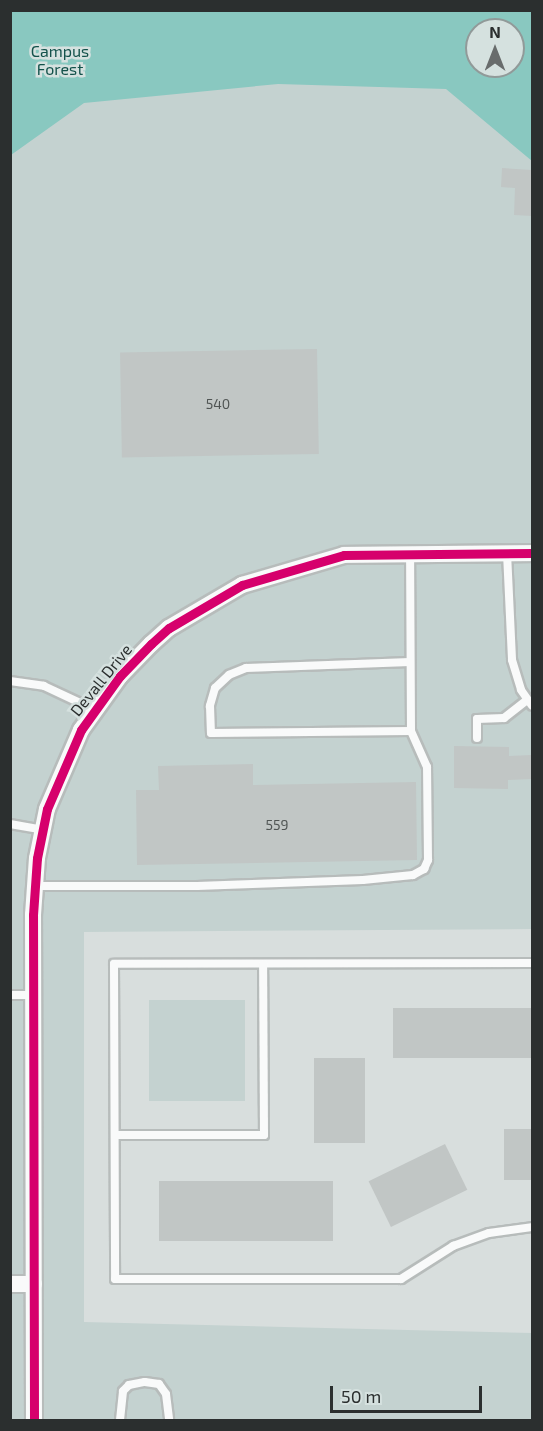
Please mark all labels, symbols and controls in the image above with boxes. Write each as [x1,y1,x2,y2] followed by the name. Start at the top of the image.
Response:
[465,18,525,78] north arrow
[489,22,501,41] text: N
[31,41,89,79] park label: Campus Forest
[206,396,230,412] house number: 540
[66,640,136,720] street label: Devall Drive
[265,817,289,833] house number: 559
[333,1374,484,1412] scale bar
[341,1385,381,1407] text: 50 m

